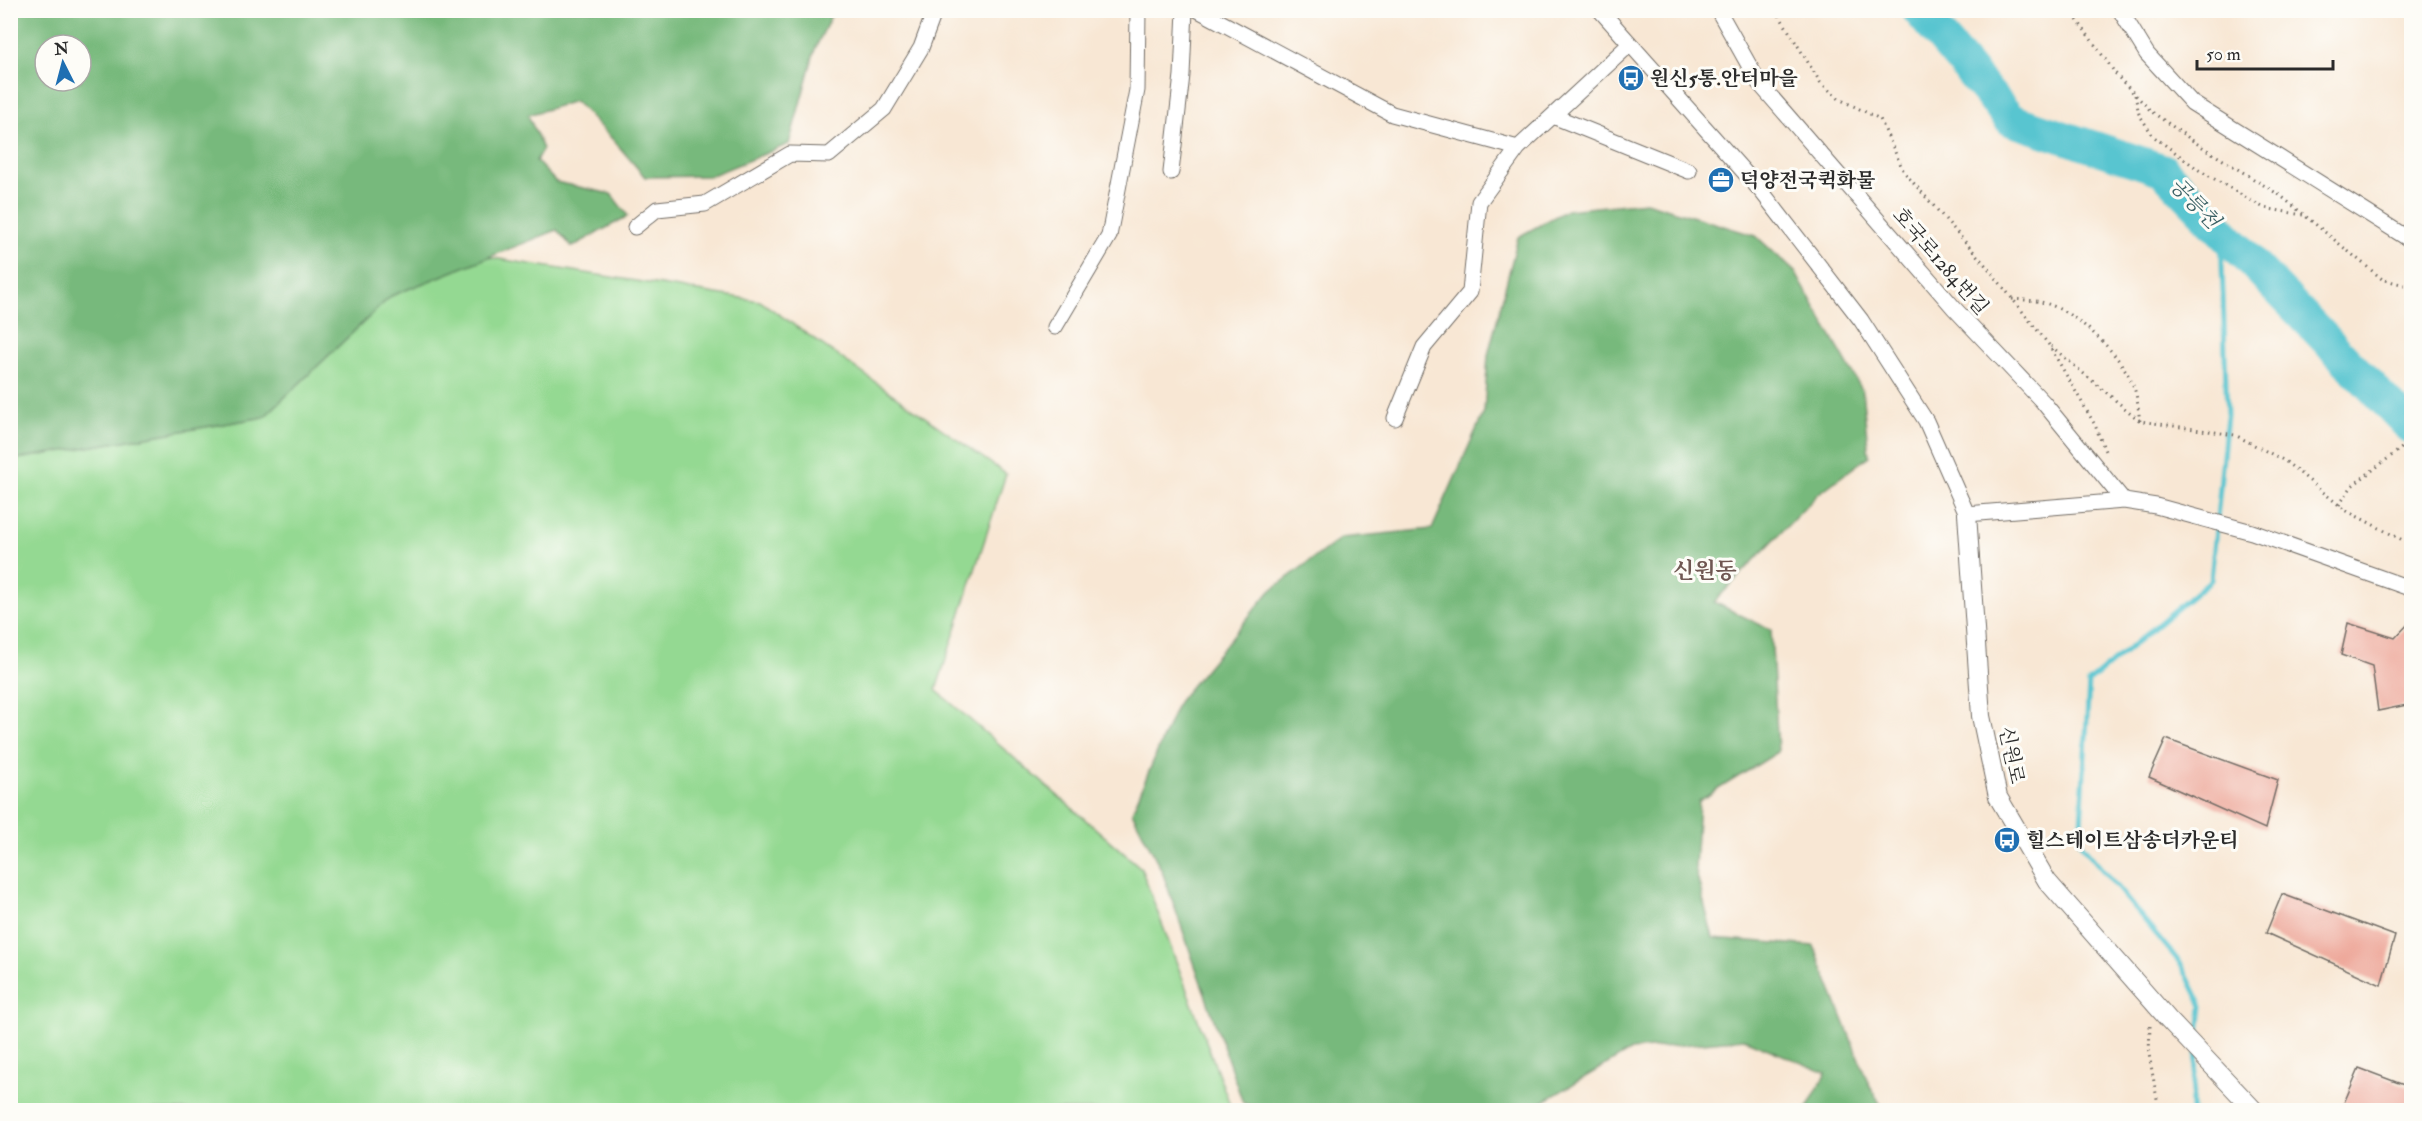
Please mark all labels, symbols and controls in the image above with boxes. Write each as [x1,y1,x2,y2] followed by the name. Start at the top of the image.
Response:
[33,33,93,93] north arrow
[2197,33,2334,71] scale bar
[52,38,70,60] text: N
[2206,43,2241,66] text: 50 m
[1616,63,1646,93] bus stop icon: 원신5통.안터마을
[1650,66,1798,91] place label: 원신5통.안터마을
[1706,165,1736,195] office icon: 덕양전국퀵화물
[1740,168,1875,193] place label: 덕양전국퀵화물
[2164,172,2227,236] water label: 공릉천
[1887,203,1994,320] street label: 호국로1284번길
[1673,557,1737,585] district label: 신원동
[1993,724,2030,786] street label: 신원로
[1992,825,2022,855] bus stop icon: 힐스테이트삼송더카운티
[2026,828,2239,853] place label: 힐스테이트삼송더카운티

